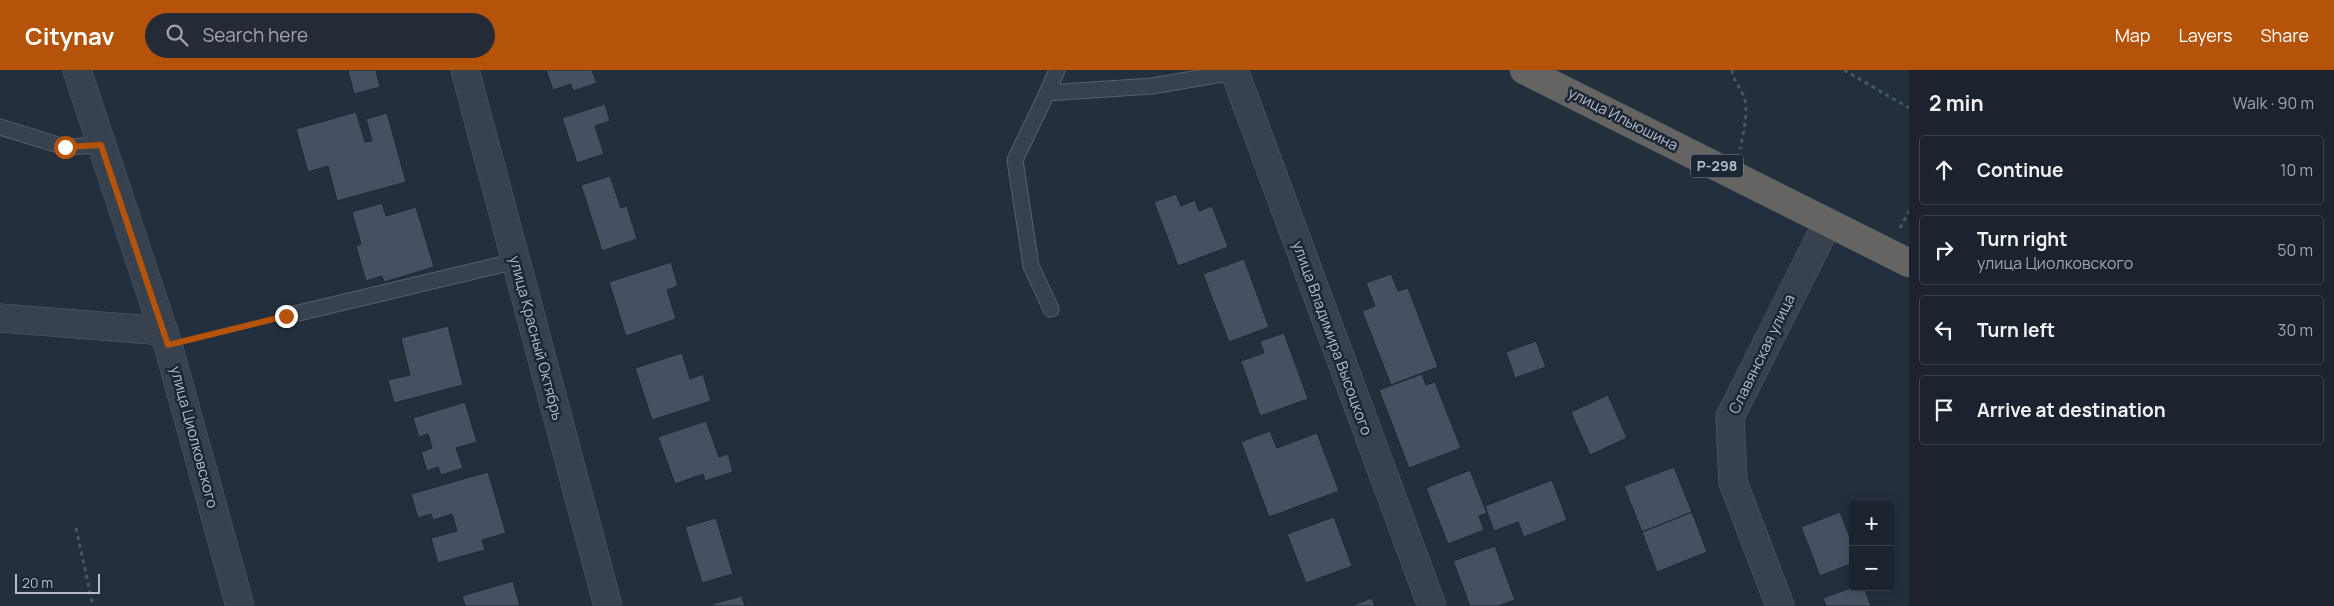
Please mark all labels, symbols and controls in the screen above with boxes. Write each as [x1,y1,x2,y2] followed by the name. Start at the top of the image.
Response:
[145,13,495,58] search box
[25,19,115,52] text: Citynav
[163,21,191,49] icon: search
[203,22,308,48] text: Search here
[2115,23,2150,47] text: Map
[2178,23,2232,47] text: Layers
[2260,23,2309,47] text: Share
[1565,82,1682,155] street label: улица Ильюшина
[1929,89,1984,117] text: 2 min
[2233,92,2314,114] text: Walk · 90 m
[54,136,77,159] route start
[1691,154,1743,178] road number: Р-298
[1930,156,1958,184] icon: ahead
[1977,157,2063,183] text: Continue
[2280,159,2313,181] text: 10 m
[1977,226,2067,252] text: Turn right
[1930,236,1958,264] icon: right
[1287,238,1378,438] street label: улица Владимира Высоцкого
[2277,239,2313,261] text: 50 m
[1977,252,2133,274] text: улица Циолковского
[504,253,569,423] street label: улица Красный Октябрь
[1723,290,1800,417] street label: Славянская улица
[275,305,298,328] route end
[1930,316,1958,344] icon: left
[1977,317,2055,343] text: Turn left
[2278,319,2313,341] text: 30 m
[165,363,224,510] street label: улица Циолковского
[1930,396,1958,424] icon: arrive
[1977,397,2166,423] text: Arrive at destination
[1849,501,1894,591] map controls
[1849,501,1894,546] button: +
[1849,546,1894,591] button: −
[15,571,100,594] scale bar
[22,573,53,592] text: 20 m

